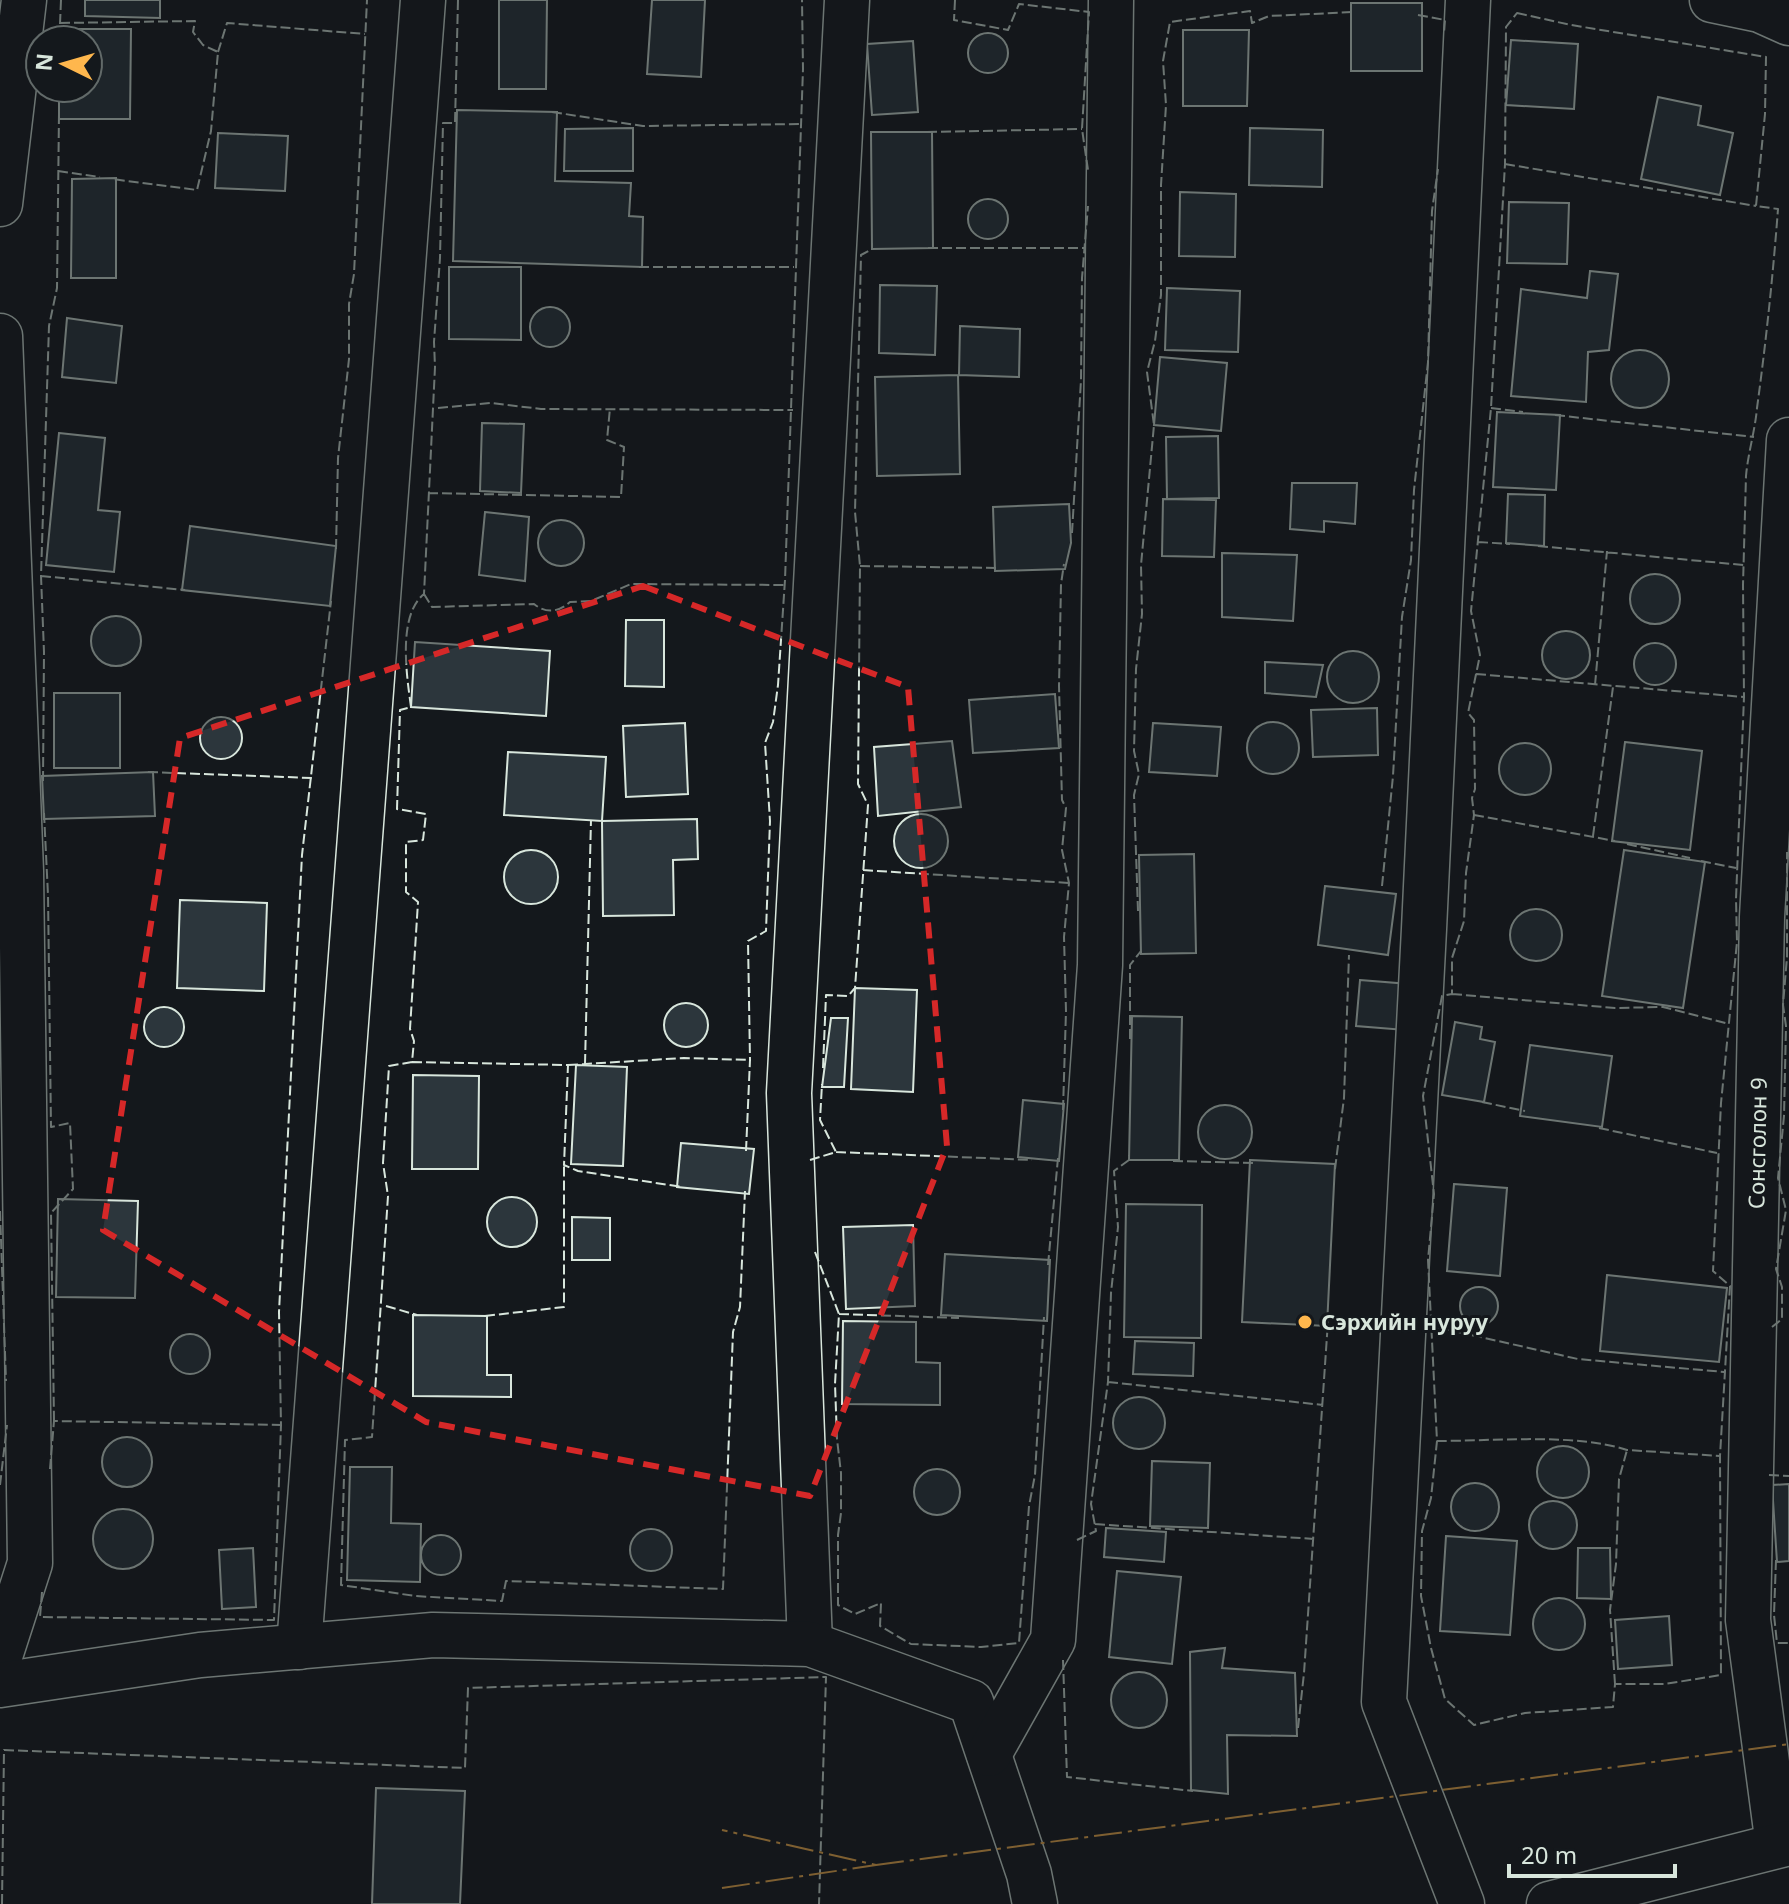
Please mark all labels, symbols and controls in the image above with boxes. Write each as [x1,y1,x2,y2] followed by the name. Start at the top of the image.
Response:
[24,24,104,104] north arrow
[27,52,59,72] text: N
[1740,1077,1773,1209] street label: Сонсголон 9
[1321,1306,1489,1336] place label: Сэрхийн нуруу
[1296,1313,1314,1331] marker: Сэрхийн нуруу
[1509,1828,1675,1878] scale bar
[1521,1838,1577,1871] text: 20 m

